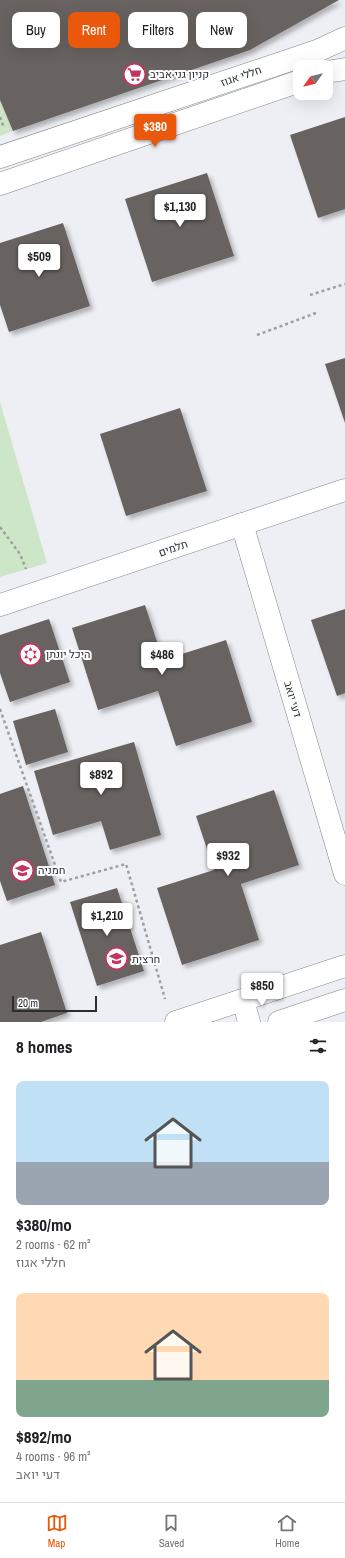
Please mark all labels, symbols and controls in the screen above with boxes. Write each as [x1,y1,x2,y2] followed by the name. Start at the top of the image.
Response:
[12,12,60,48] chip: Buy
[68,12,120,48] chip: Rent
[128,12,188,48] chip: Filters
[196,12,247,48] chip: New
[293,60,333,100] north arrow
[293,60,333,100] map controls
[122,61,148,87] supermarket icon: קניון גני אביב
[219,63,263,89] street label: חללי אגוז
[150,67,209,81] place label: קניון גני אביב
[131,114,179,148] pin: $380
[143,118,167,135] text: $380
[147,194,213,228] pin: $1,130
[164,198,196,215] text: $1,130
[15,244,63,278] pin: $509
[27,248,51,265] text: $509
[157,536,189,559] street label: תלמים
[17,641,43,667] synagogue icon: היכל יונתן
[138,642,186,676] pin: $486
[150,646,174,663] text: $486
[46,647,90,661] place label: היכל יונתן
[281,679,305,719] street label: דעי יואב
[77,762,125,796] pin: $892
[89,766,113,783] text: $892
[204,843,252,877] pin: $932
[216,847,240,864] text: $932
[10,857,36,883] school or university icon: חמניה
[38,863,65,877] place label: חמניה
[74,903,140,937] pin: $1,210
[91,907,123,924] text: $1,210
[103,946,129,972] school or university icon: חרצית
[132,952,160,966] place label: חרצית
[238,973,286,1007] pin: $850
[250,977,274,994] text: $850
[12,994,97,1013] scale bar
[18,996,38,1010] text: 20 m
[16,1035,73,1058] text: 8 homes
[307,1035,329,1057] icon: filters
[137,1107,209,1179] icon: home
[16,1213,72,1236] text: $380/mo
[16,1236,91,1253] text: 2 rooms · 62 m²
[16,1254,66,1271] text: חללי אגוז
[137,1319,209,1391] icon: home
[16,1425,72,1448] text: $892/mo
[16,1448,91,1465] text: 4 rooms · 96 m²
[16,1466,60,1483] text: דעי יואב
[46,1512,68,1550] tab: Map
[159,1512,184,1550] tab: Saved
[275,1512,299,1550] tab: Home

